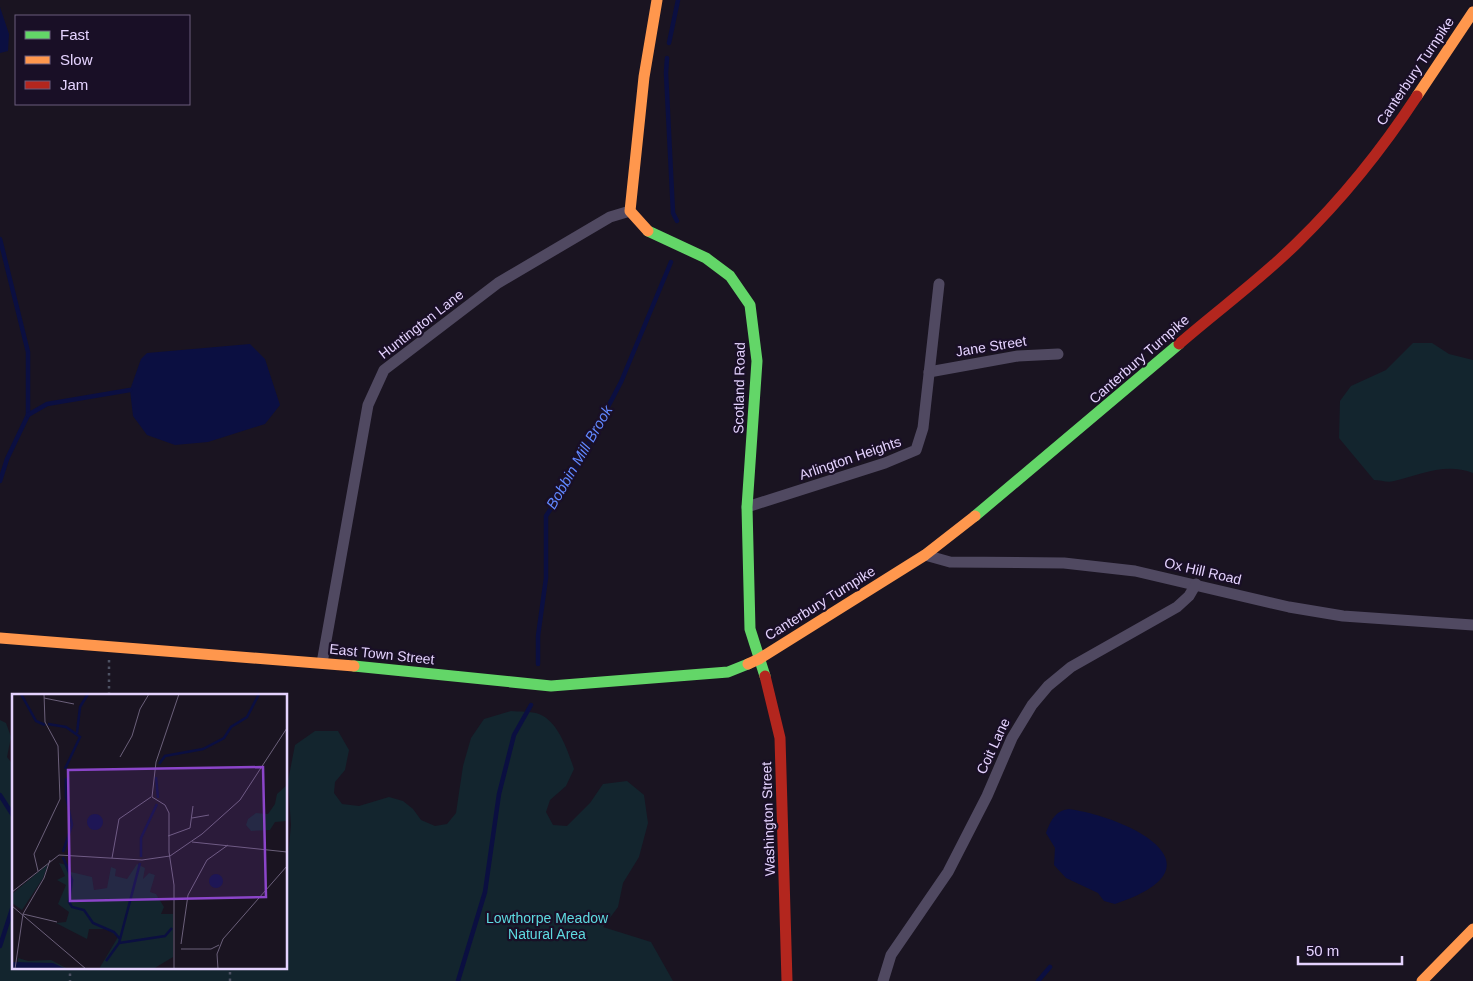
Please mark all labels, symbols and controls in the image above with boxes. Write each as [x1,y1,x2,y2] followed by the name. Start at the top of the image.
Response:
[1373,14,1457,128] street label: Canterbury Turnpike
[15,15,190,105] legend
[60,26,90,43] text: Fast
[60,51,93,68] text: Slow
[60,76,88,93] text: Jam
[376,286,467,362] street label: Huntington Lane
[1086,311,1192,407] street label: Canterbury Turnpike
[954,332,1028,360] street label: Jane Street
[730,342,748,434] street label: Scotland Road
[542,401,616,512] water label: Bobbin Mill Brook
[797,433,903,483] street label: Arlington Heights
[1163,554,1243,588] street label: Ox Hill Road
[762,562,878,643] street label: Canterbury Turnpike
[329,641,435,667] street label: East Town Street
[12,694,288,968] inset map
[973,715,1013,777] street label: Coit Lane
[758,761,778,877] street label: Washington Street
[486,910,609,942] park label: Lowthorpe Meadow Natural Area
[1298,934,1402,966] scale bar
[1306,942,1339,959] text: 50 m

